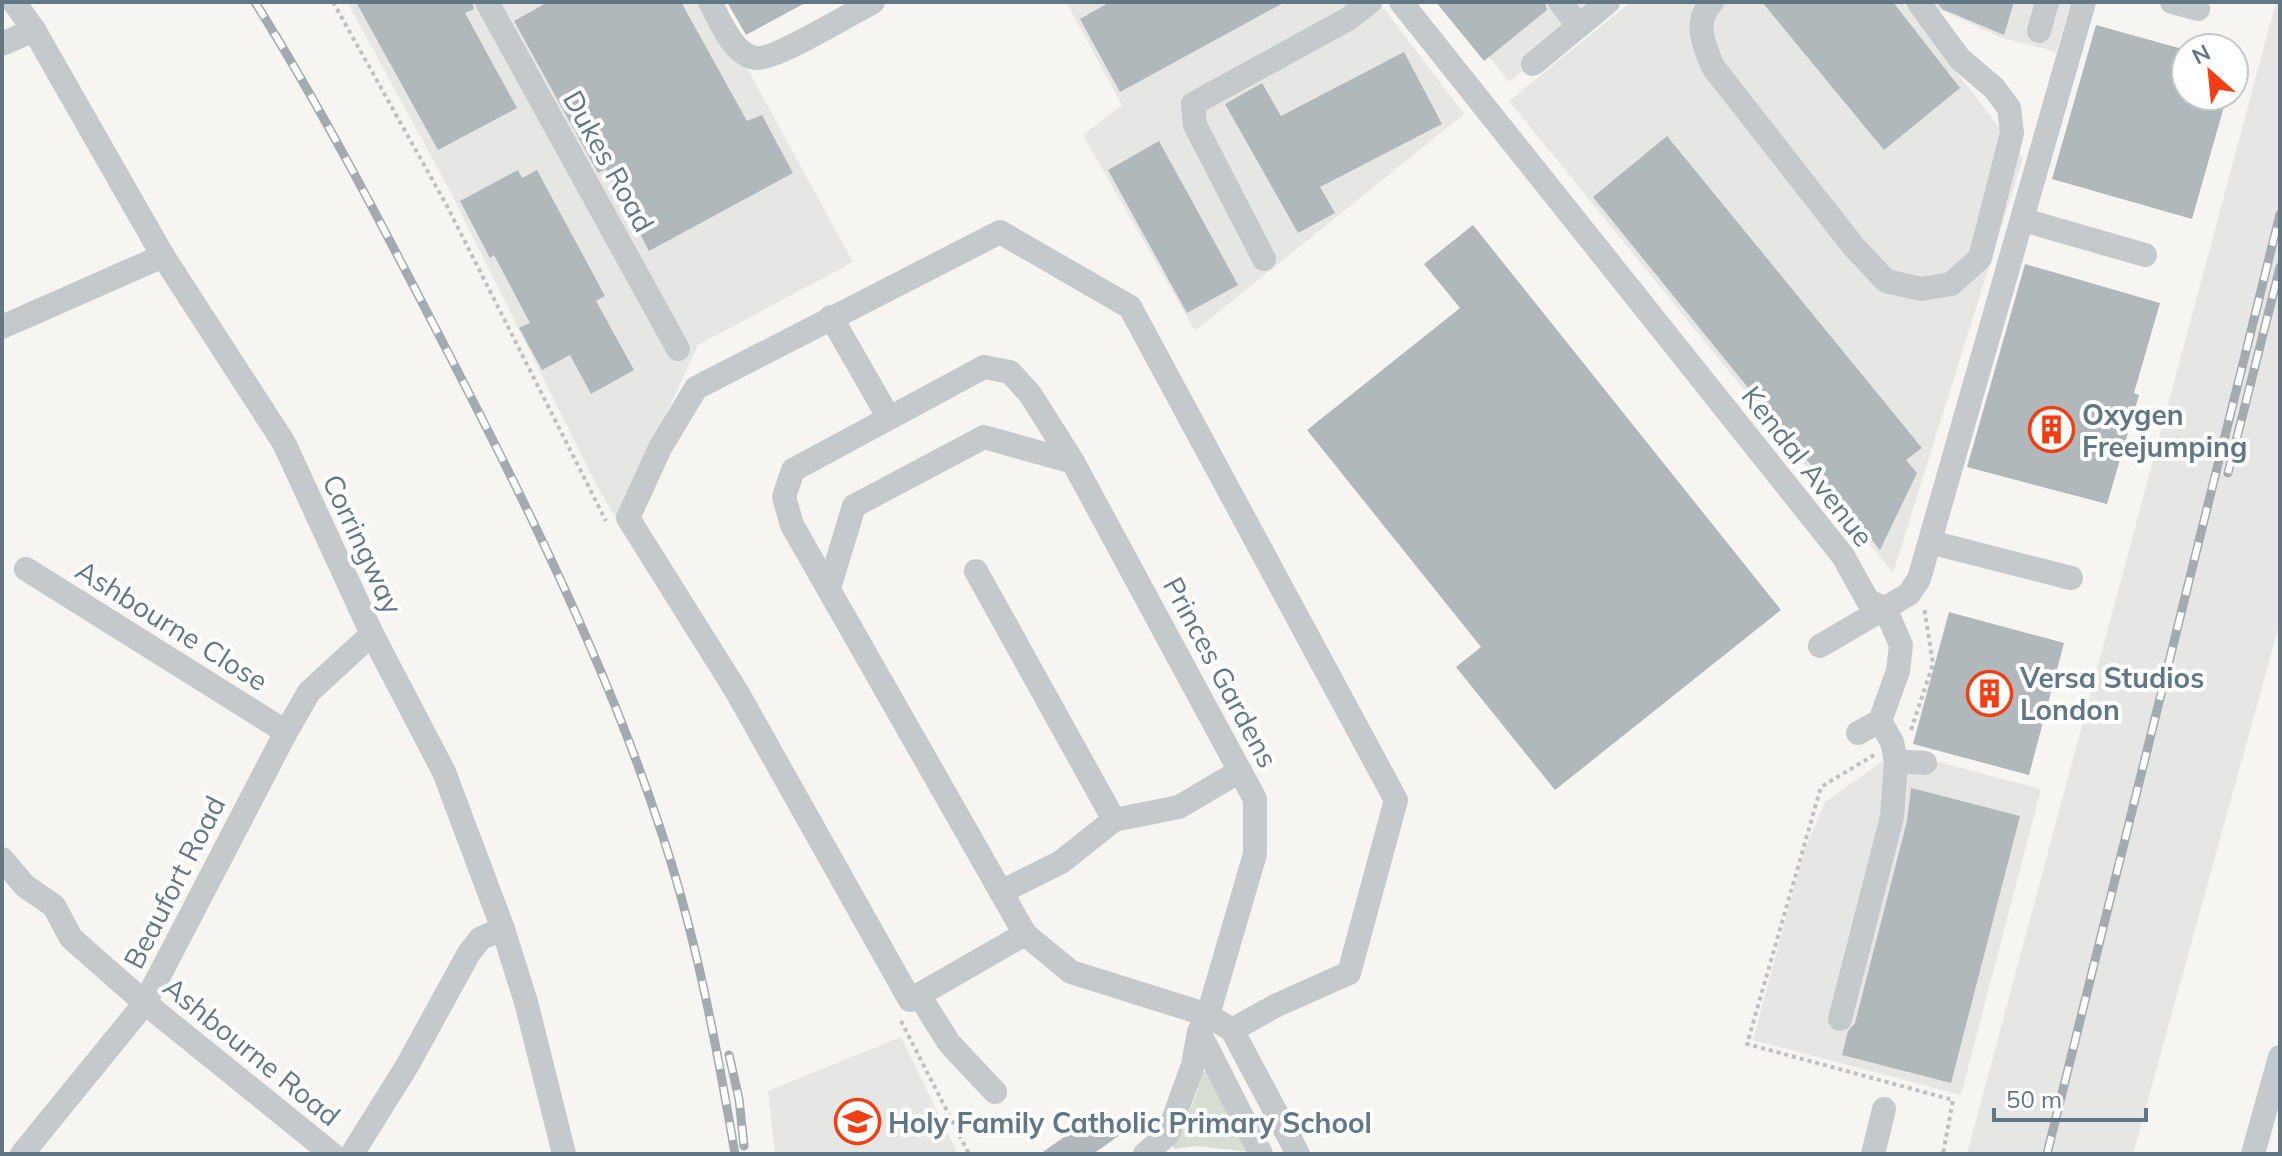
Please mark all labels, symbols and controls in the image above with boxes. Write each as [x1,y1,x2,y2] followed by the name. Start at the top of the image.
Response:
[2170,32,2250,112] north arrow
[2187,38,2215,70] text: N
[556,84,662,238] street label: Dukes Road
[1734,379,1882,553] street label: Kendal Avenue
[2082,397,2247,464] place label: Oxygen Freejumping
[2027,406,2075,454] building icon: Oxygen Freejumping
[315,469,411,619] street label: Corringway
[70,552,274,698] street label: Ashbourne Close
[1156,571,1286,773] street label: Princes Gardens
[2019,660,2204,727] place label: Versa Studios London
[1965,669,2013,717] building icon: Versa Studios London
[116,790,232,974] street label: Beaufort Road
[157,969,347,1133] street label: Ashbourne Road
[1994,1072,2146,1122] scale bar
[2006,1084,2062,1114] text: 50 m
[833,1098,881,1146] school or university icon: Holy Family Catholic Primary School
[888,1105,1372,1140] place label: Holy Family Catholic Primary School

